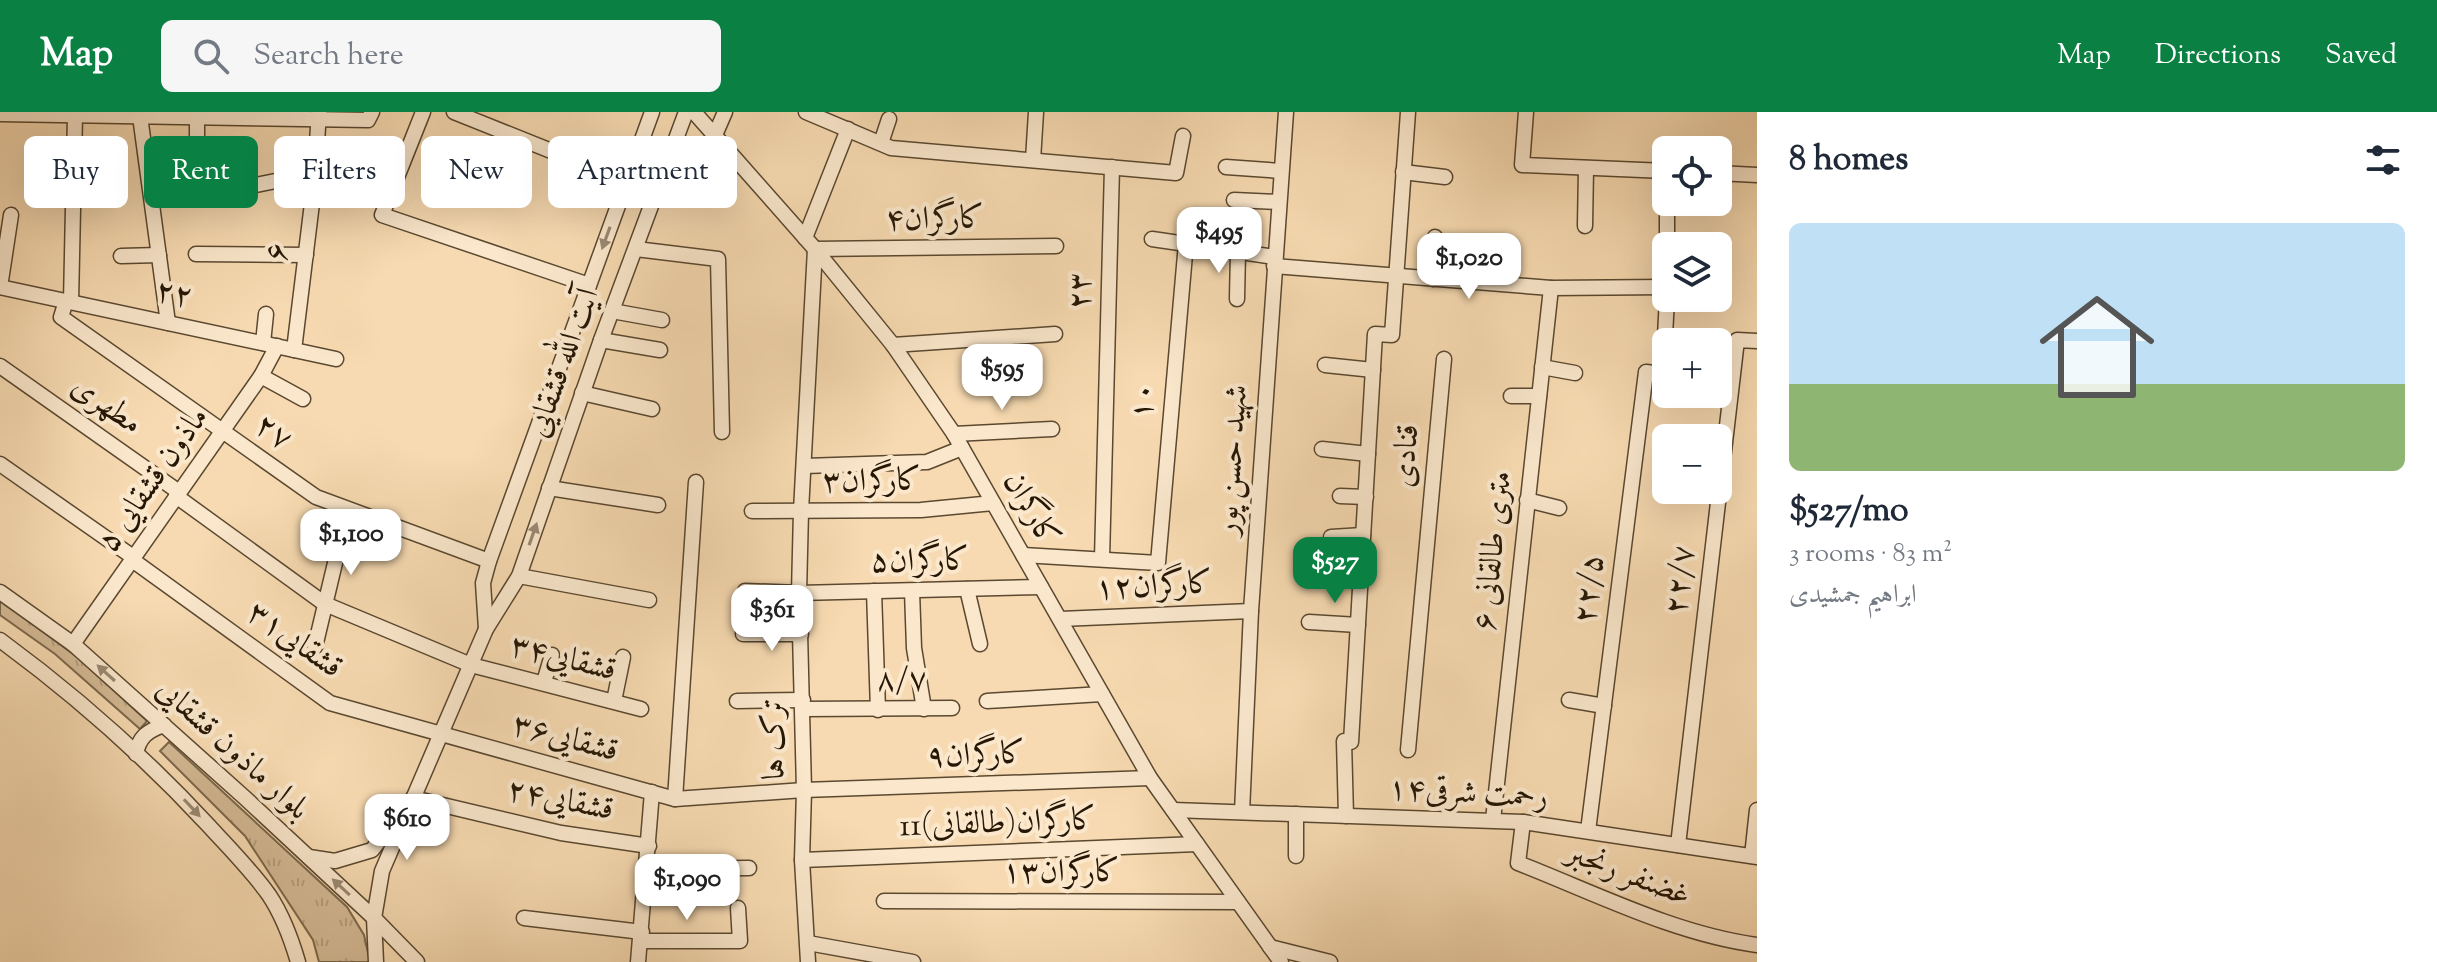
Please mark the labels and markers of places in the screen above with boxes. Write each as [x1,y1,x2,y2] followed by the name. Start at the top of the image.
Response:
[1172,207,1266,275] pin: $495
[1404,233,1534,301] pin: $1,020
[955,344,1049,412] pin: $595
[286,509,416,577] pin: $1,100
[1288,537,1382,605] pin: $527
[725,585,819,653] pin: $361
[360,794,454,862] pin: $610
[622,854,752,922] pin: $1,090

